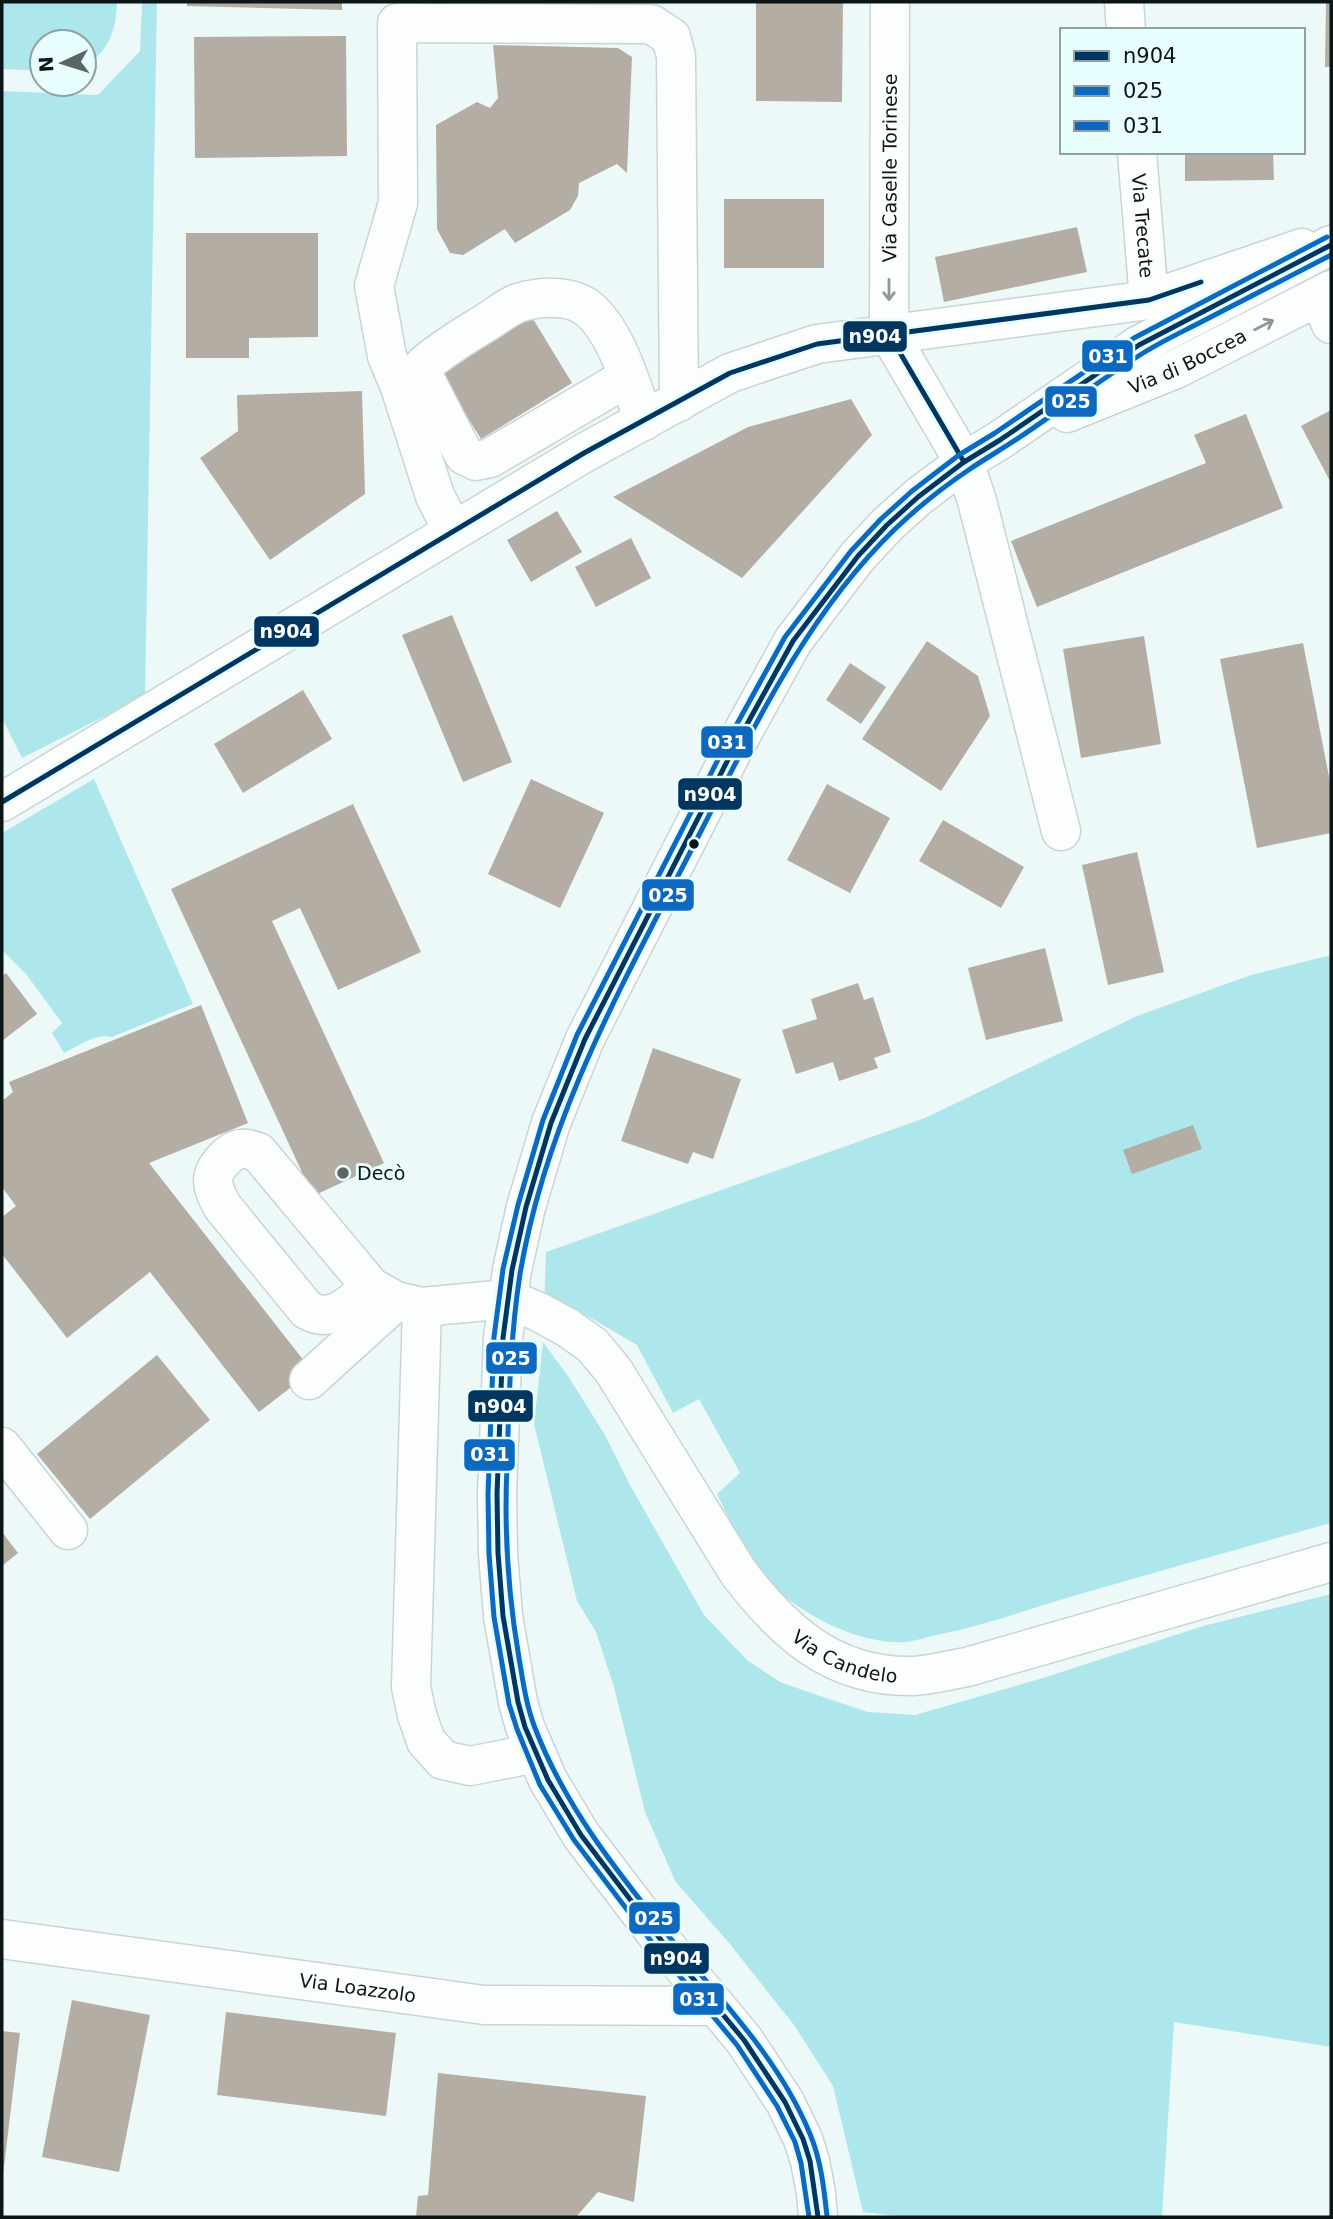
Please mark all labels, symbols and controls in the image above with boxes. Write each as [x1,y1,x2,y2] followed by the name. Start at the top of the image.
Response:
[28,28,98,98] north arrow
[1060,28,1305,154] legend
[1123,44,1176,68] text: n904
[35,55,58,73] text: N
[878,74,901,262] street label: Via Caselle Torinese
[1123,79,1163,103] text: 025
[1123,114,1163,138] text: 031
[1128,173,1158,279] street label: Via Trecate
[882,279,896,302] one-way arrow
[1253,317,1274,331] one-way arrow
[842,320,908,353] line badge: n904
[1125,324,1250,398] street label: Via di Boccea
[848,325,902,347] text: n904
[1081,339,1134,373] line badge: 031
[1088,345,1128,367] text: 031
[1044,385,1098,418] line badge: 025
[1051,390,1091,412] text: 025
[253,615,320,648] line badge: n904
[259,620,313,642] text: n904
[700,725,754,759] line badge: 031
[707,731,747,753] text: 031
[677,777,743,811] line badge: n904
[683,783,737,805] text: n904
[687,837,701,851] unlabelled marker
[641,878,695,912] line badge: 025
[648,884,688,906] text: 025
[357,1162,405,1184] place label: Decò
[335,1165,351,1181] marker: Decò
[485,1341,538,1375] line badge: 025
[491,1347,531,1369] text: 025
[467,1389,534,1423] line badge: n904
[473,1395,527,1417] text: n904
[463,1438,516,1472] line badge: 031
[470,1443,510,1465] text: 031
[788,1625,898,1687] street label: Via Candelo
[628,1901,681,1935] line badge: 025
[634,1907,674,1929] text: 025
[643,1942,710,1975] line badge: n904
[649,1947,703,1969] text: n904
[298,1969,417,2007] street label: Via Loazzolo
[672,1982,725,2016] line badge: 031
[679,1988,719,2010] text: 031

